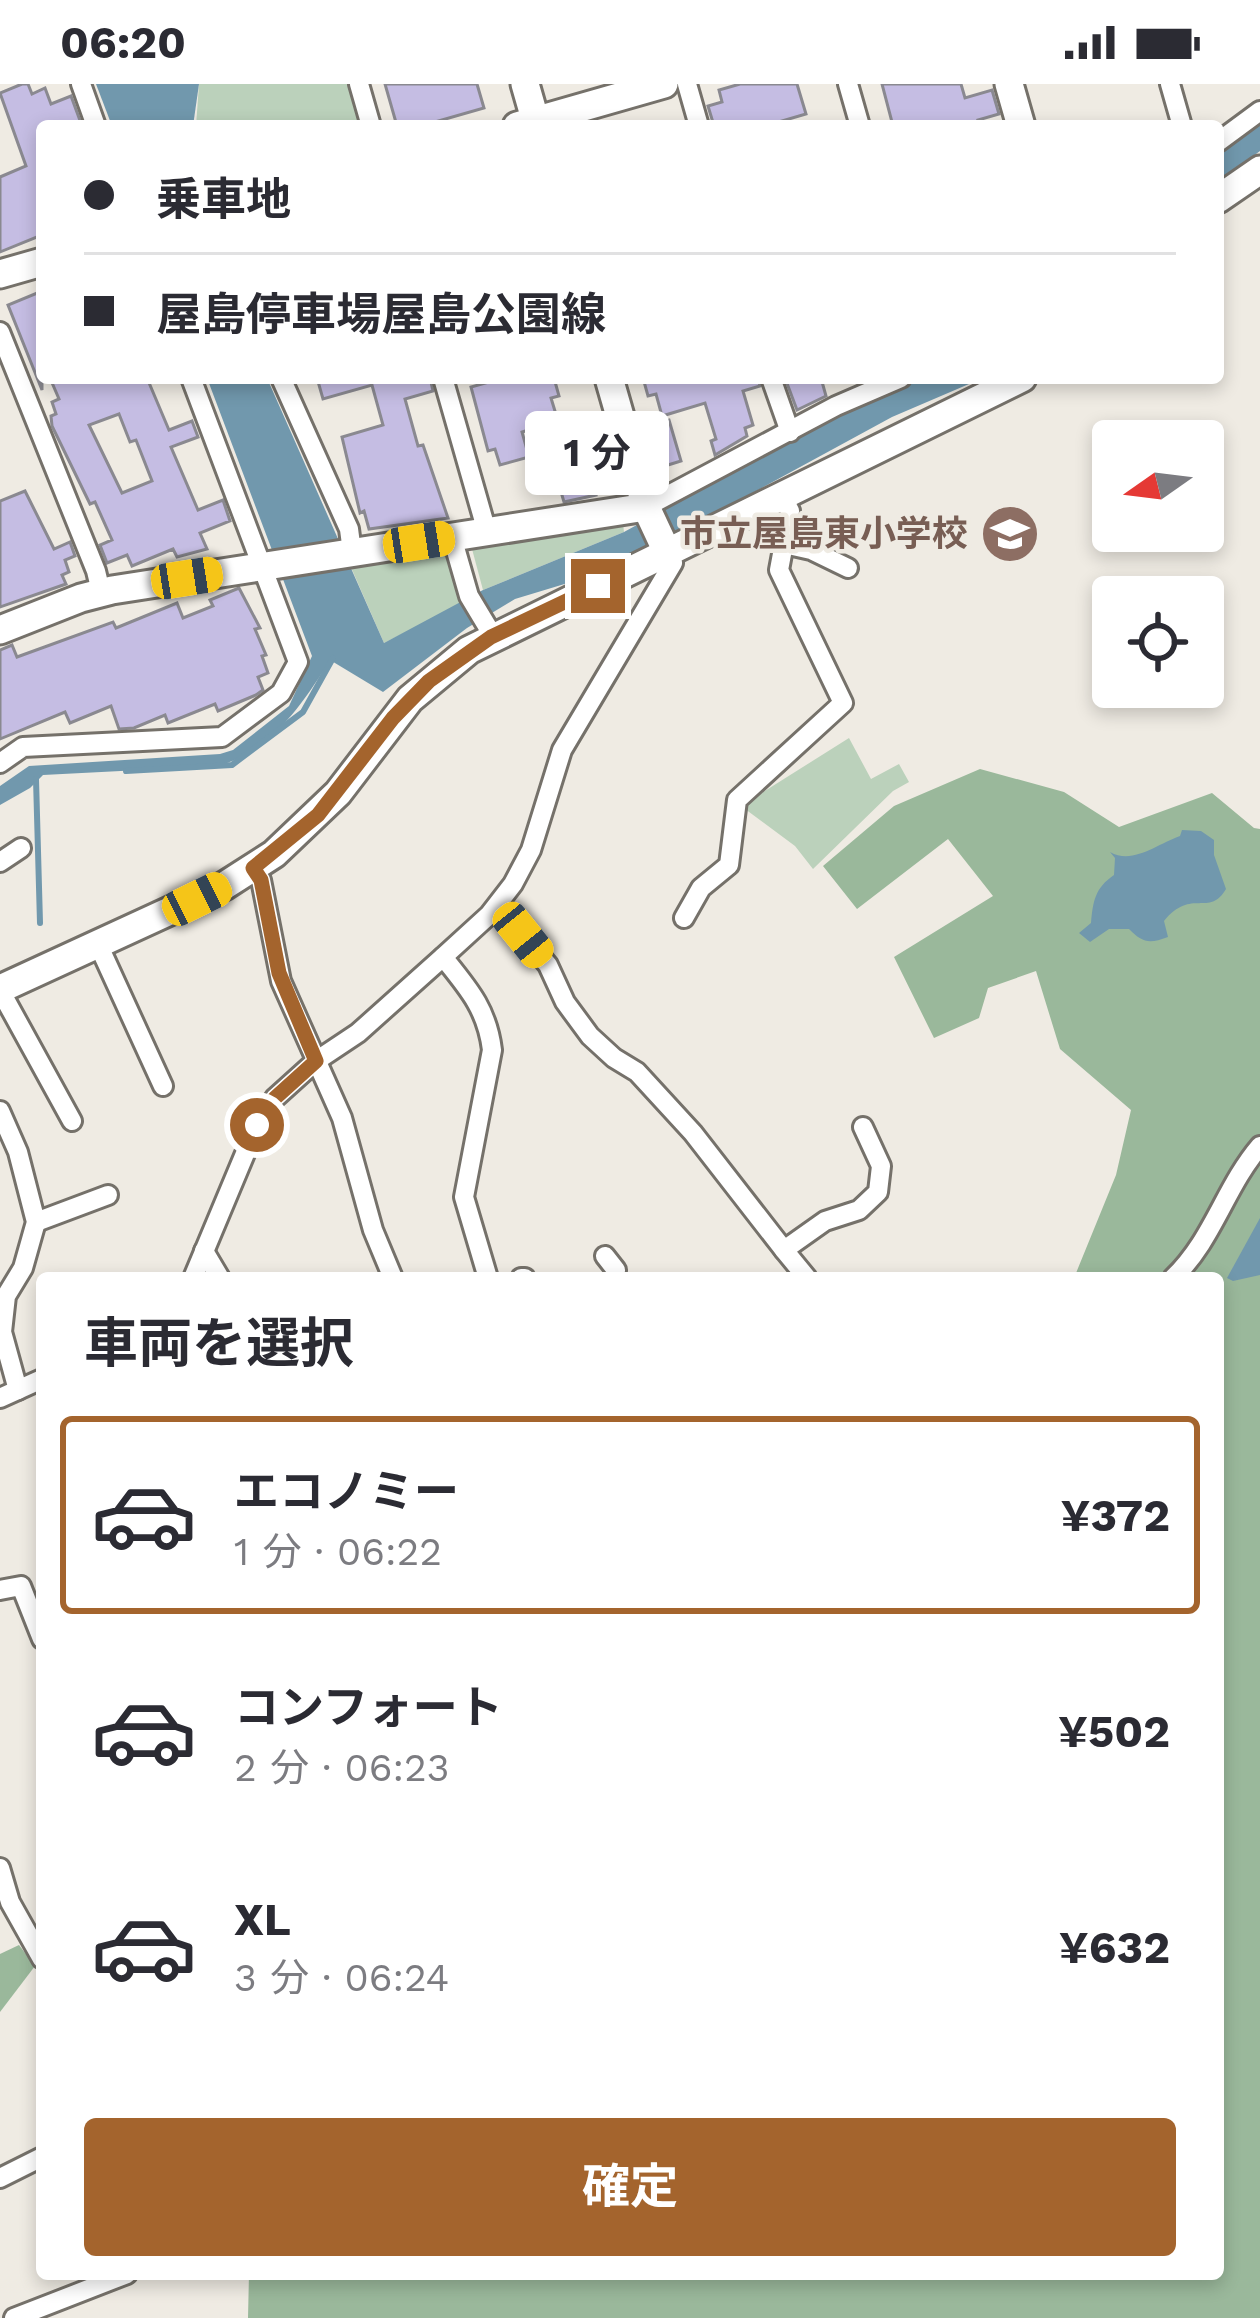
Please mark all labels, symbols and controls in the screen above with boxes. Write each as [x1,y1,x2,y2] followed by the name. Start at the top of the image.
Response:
[60,16,186,69] text: 06:20
[156,173,291,226] text: 乗車地
[156,288,606,341] text: 屋島停車場屋島公園線
[526,412,670,496] callout: 1 分
[1092,420,1224,552] north arrow
[1092,420,1224,708] map controls
[564,430,630,475] text: 1 分
[979,503,1041,565] school or university icon: 市立屋島東小学校
[680,513,968,555] place label: 市立屋島東小学校
[381,519,457,565] car
[149,555,225,601] car
[571,559,625,613] route end
[1092,576,1224,708] button: locate
[157,867,237,931] car
[486,896,560,974] car
[230,1098,284,1152] route start
[84,1312,354,1375] text: 車両を選択
[90,1461,198,1569] icon: car
[234,1465,459,1518] text: エコノミー
[1060,1489,1170,1542] text: ¥372
[234,1529,442,1574] text: 1 分 · 06:22
[90,1677,198,1785] icon: car
[234,1681,503,1734] text: コンフォート
[1058,1705,1170,1758] text: ¥502
[234,1745,449,1790] text: 2 分 · 06:23
[90,1893,198,2001] icon: car
[234,1893,291,1946] text: XL
[1059,1921,1170,1974] text: ¥632
[234,1955,449,2000] text: 3 分 · 06:24
[84,2118,1176,2256] button: 確定

